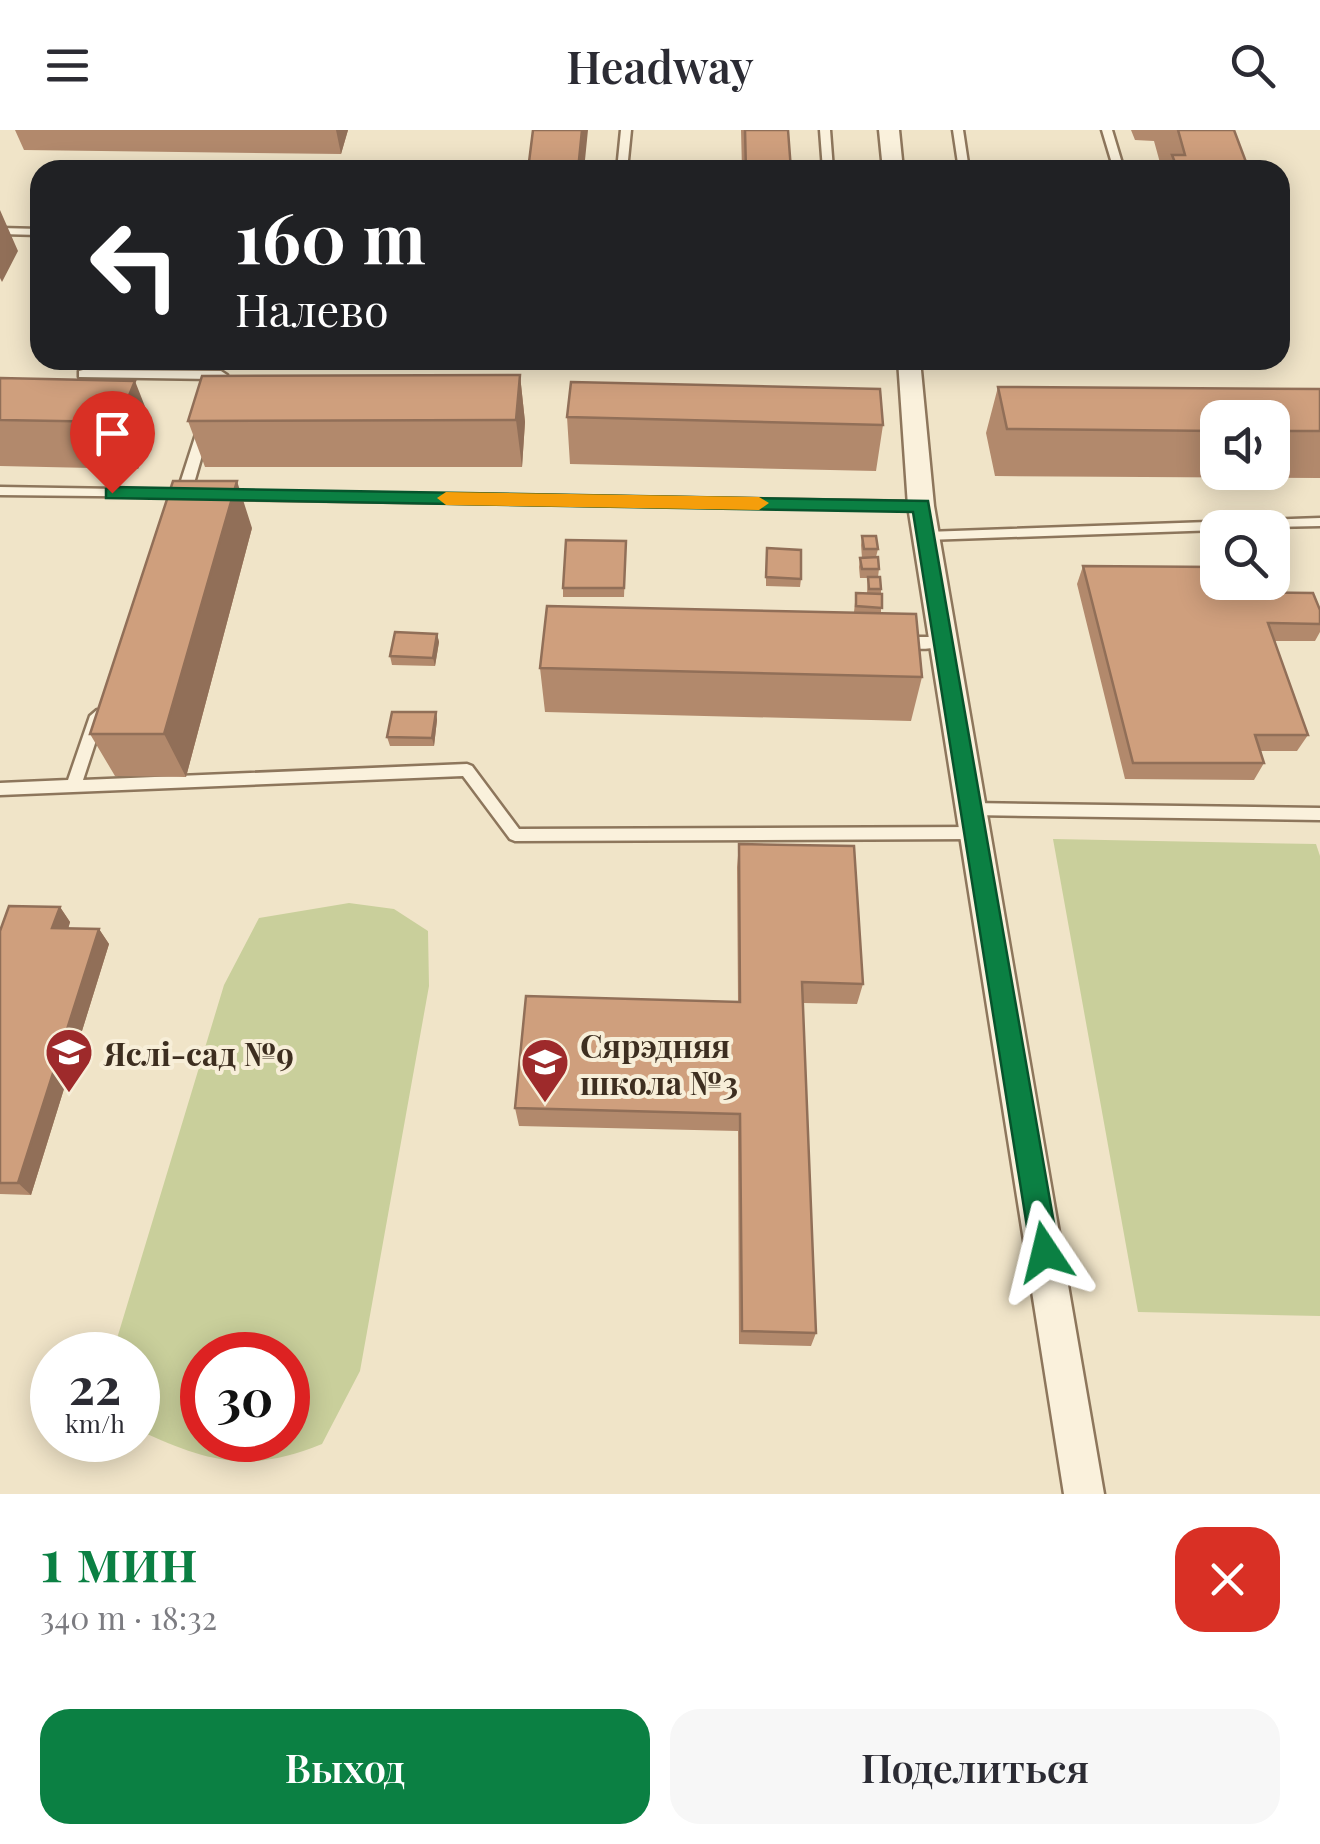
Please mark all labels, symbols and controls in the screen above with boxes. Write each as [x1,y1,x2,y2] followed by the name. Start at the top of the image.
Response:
[566,35,754,95] text: Headway
[40,38,95,93] icon: menu
[1225,38,1280,93] icon: search
[235,188,426,282] text: 160 m
[70,200,200,330] icon: left
[235,278,389,338] text: Налево
[70,391,155,494] pin
[1200,400,1290,600] map controls
[1200,400,1290,490] button: sound
[85,406,140,461] icon: arrive
[1200,510,1290,600] button: search
[580,1023,738,1103] place label: Сярэдняя школа №3
[43,1026,95,1094] school or university icon: Яслі-сад №9
[103,1031,294,1074] place label: Яслі-сад №9
[519,1036,571,1104] school or university icon: Сярэдняя школа №3
[993,1200,1097,1304] position arrow
[180,1332,310,1462] speed limit sign: 30
[69,1351,121,1418] text: 22
[65,1406,125,1439] text: km/h
[40,1517,198,1597] text: 1 мин
[1175,1527,1280,1632] button: close
[40,1595,217,1638] text: 340 m · 18:32
[40,1709,650,1824] button: Выход
[670,1709,1280,1824] button: Поделиться

